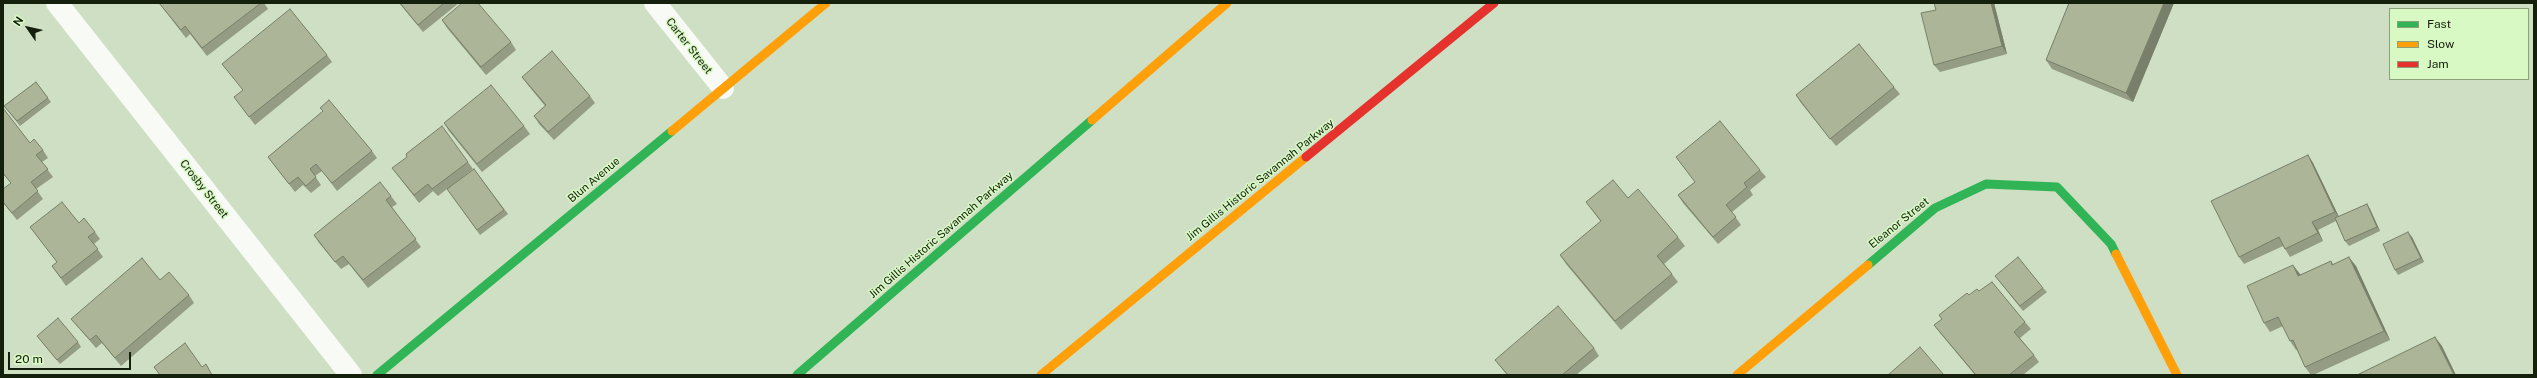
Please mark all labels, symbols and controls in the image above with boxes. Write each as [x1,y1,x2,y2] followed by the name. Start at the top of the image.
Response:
[8,8,48,48] north arrow
[2389,8,2529,80] legend
[11,14,25,28] text: N
[663,15,715,77] street label: Carter Street
[2427,17,2451,31] text: Fast
[2427,37,2454,51] text: Slow
[2427,57,2449,71] text: Jam
[1183,116,1337,244] street label: Jim Gillis Historic Savannah Parkway
[565,154,623,206] street label: Blun Avenue
[177,157,231,221] street label: Crosby Street
[866,169,1016,301] street label: Jim Gillis Historic Savannah Parkway
[1866,195,1932,251] street label: Eleanor Street
[10,344,133,370] scale bar
[15,352,43,366] text: 20 m

